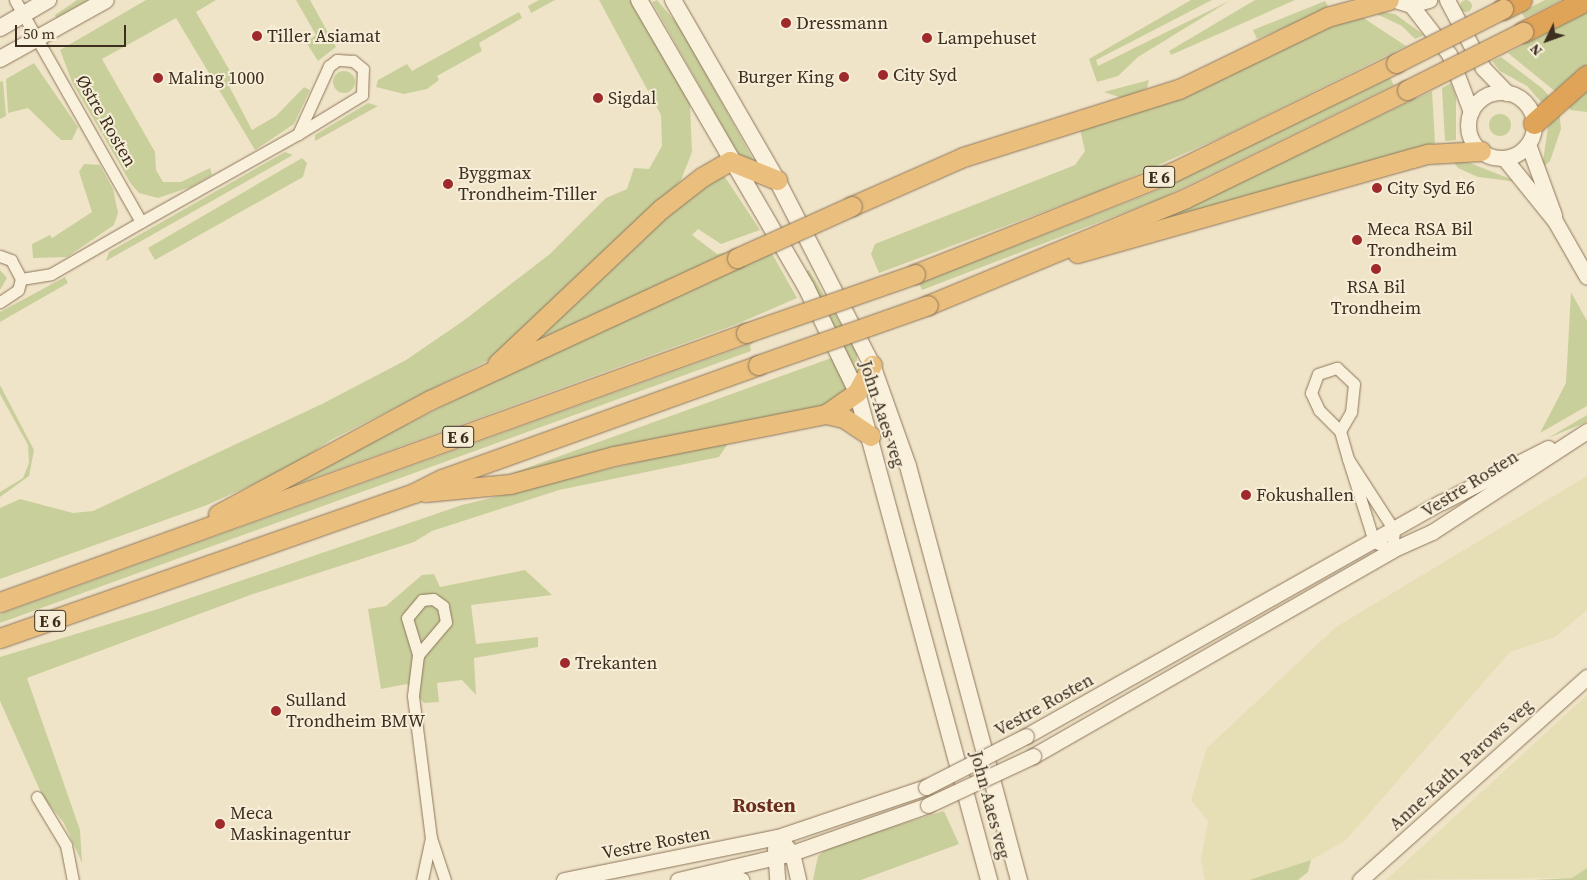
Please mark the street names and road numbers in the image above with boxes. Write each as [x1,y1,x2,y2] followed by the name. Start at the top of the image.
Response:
[71,71,141,171] street label: Østre Rosten
[1143,163,1175,190] road number: E 6
[855,358,909,470] street label: John Aaes veg
[442,424,474,451] road number: E 6
[1418,446,1522,522] street label: Vestre Rosten
[34,608,66,634] road number: E 6
[991,669,1097,741] street label: Vestre Rosten
[1385,695,1537,835] street label: Anne-Kath. Parows veg
[965,748,1015,862] street label: John Aaes veg
[600,822,712,864] street label: Vestre Rosten

